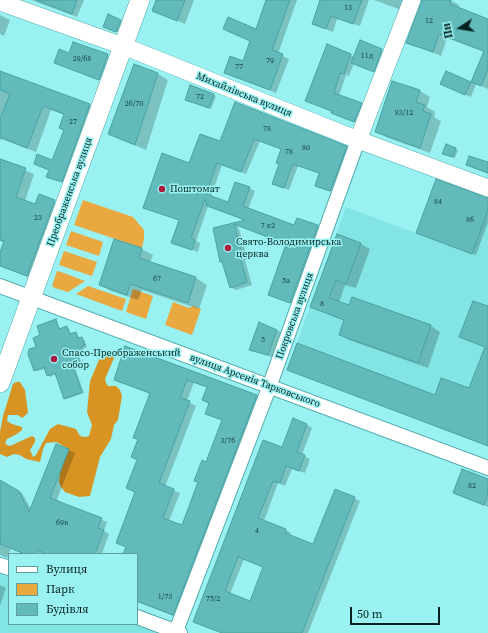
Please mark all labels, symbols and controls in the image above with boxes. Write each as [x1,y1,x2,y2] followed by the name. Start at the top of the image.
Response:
[344,3,352,13] house number: 13
[440,8,480,48] north arrow
[425,16,433,26] house number: 12
[439,22,457,40] text: Пн
[361,51,373,61] house number: 11д
[73,54,91,64] house number: 29/68
[266,56,274,66] house number: 79
[235,62,243,72] house number: 77
[194,70,294,120] street label: Михайлівська вулиця
[196,92,204,102] house number: 72
[125,99,143,109] house number: 26/70
[395,108,413,118] house number: 83/12
[69,117,77,127] house number: 27
[263,124,271,134] house number: 78
[45,136,95,248] street label: Преображенська вулиця
[302,143,310,153] house number: 80
[285,147,293,157] house number: 78
[170,183,220,195] place label: Поштомат
[157,184,167,194] marker: Поштомат
[434,197,442,207] house number: 84
[34,213,42,223] house number: 23
[466,215,474,225] house number: 86
[261,221,275,231] house number: 7 к2
[236,236,341,260] place label: Свято-Володимирська церква
[223,243,233,253] marker: Свято-Володимирська церква
[274,271,316,361] street label: Покровська вулиця
[153,274,161,284] house number: 67
[282,276,290,286] house number: 5а
[320,299,324,309] house number: 8
[261,335,265,345] house number: 5
[62,347,181,370] place label: Спасо-Преображенський собор
[188,352,322,410] street label: вулиця Арсенія Тарковського
[49,354,59,364] marker: Спасо-Преображенський собор
[221,436,235,446] house number: 3/76
[468,481,476,491] house number: 82
[56,518,68,528] house number: 69в
[255,526,259,536] house number: 4
[8,553,138,625] legend
[46,561,87,577] text: Вулиця
[46,581,75,597] text: Парк
[158,592,172,602] house number: 1/73
[206,594,220,604] house number: 75/2
[352,599,442,625] scale bar
[46,601,89,617] text: Будівля
[357,606,383,622] text: 50 m

